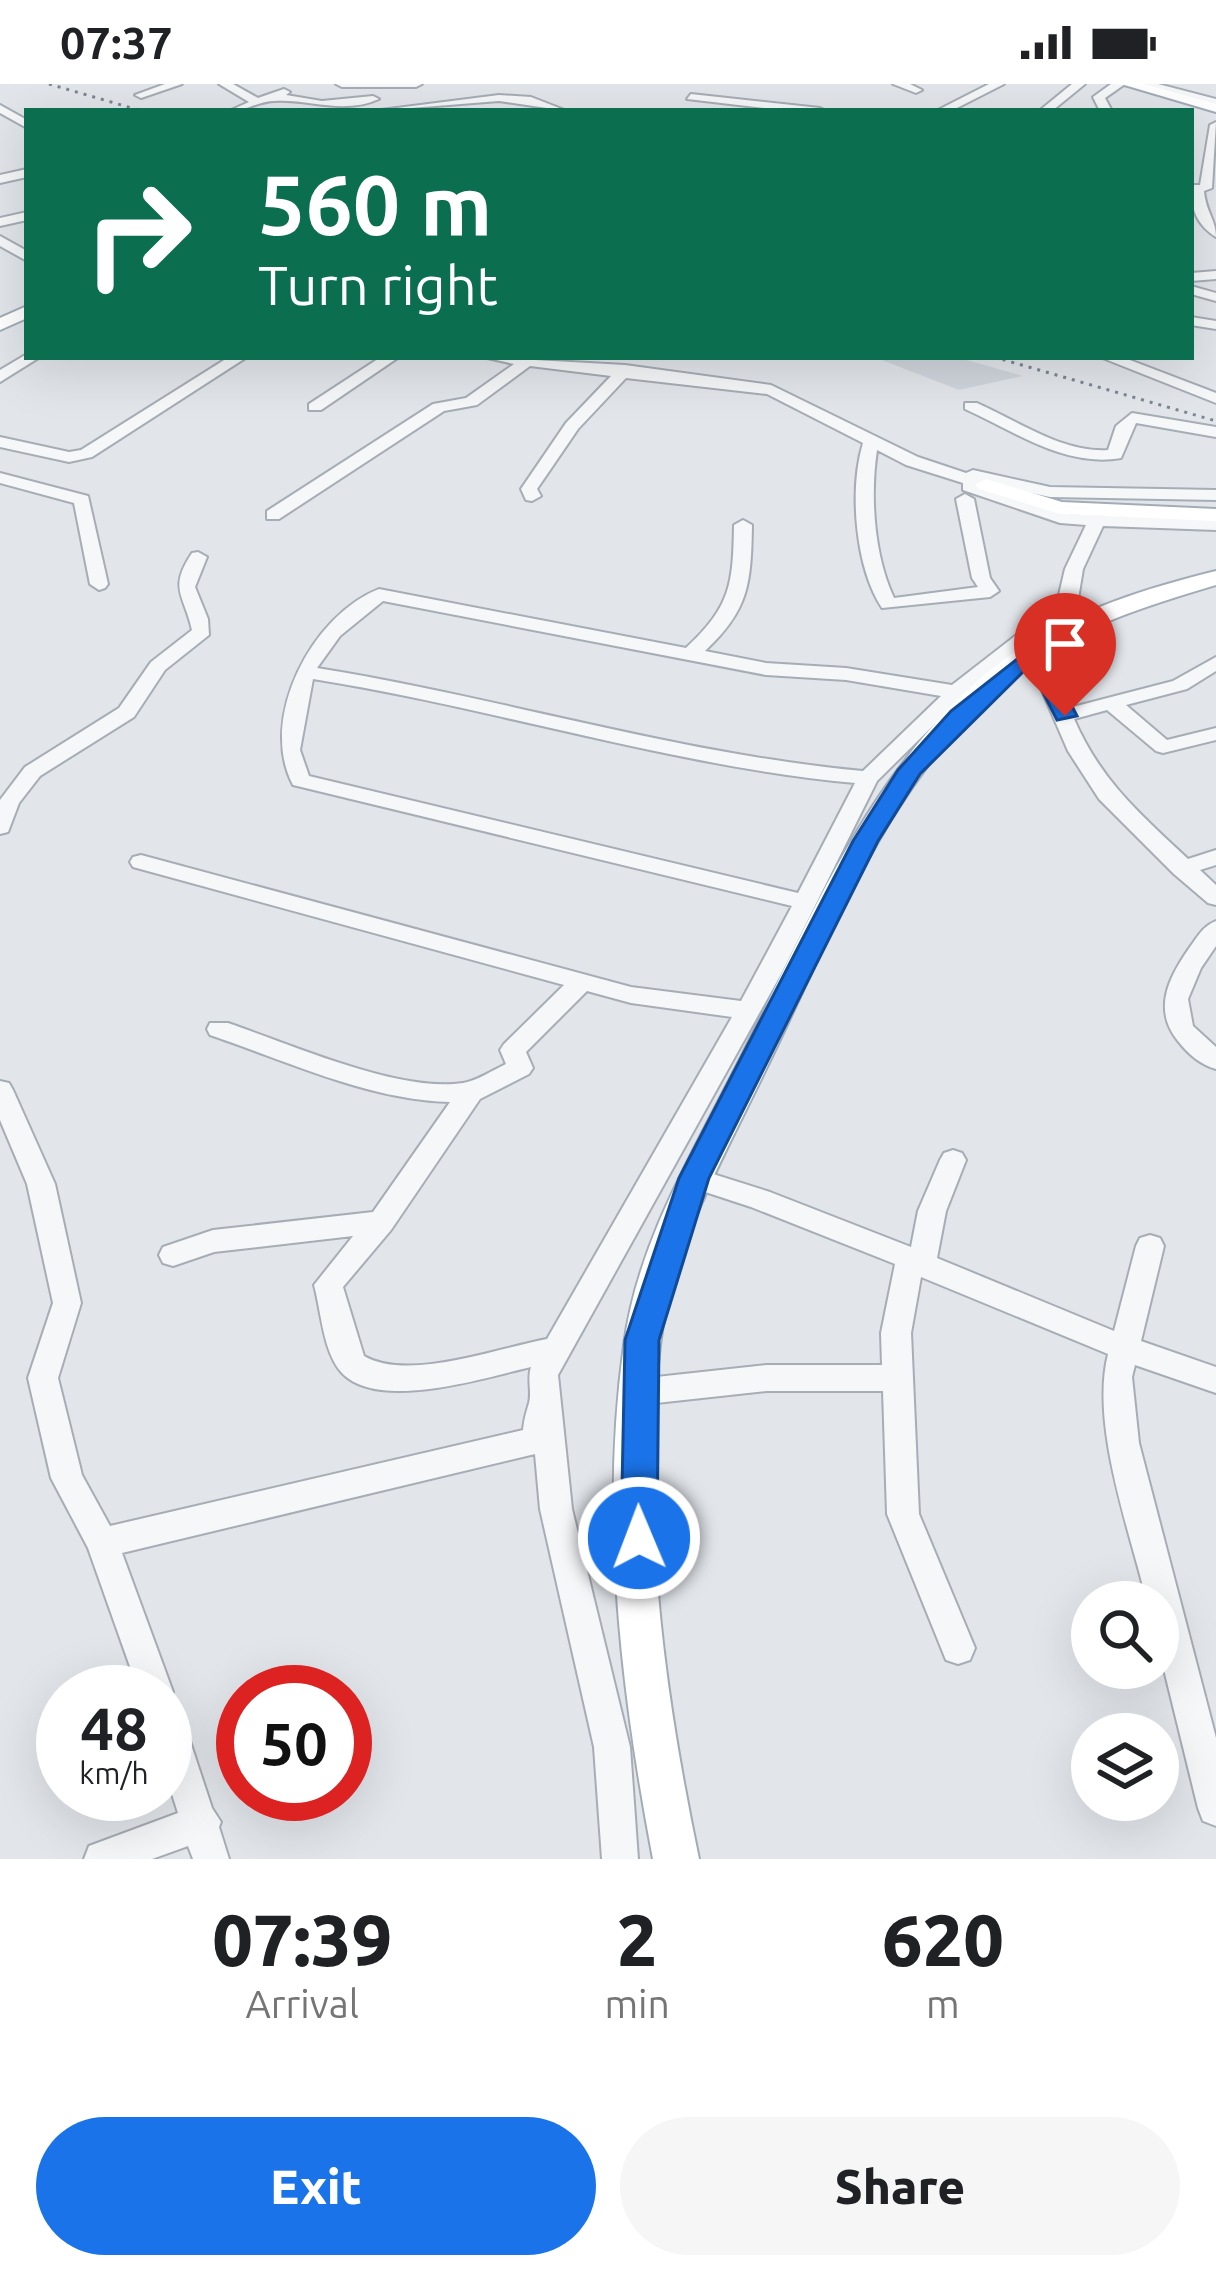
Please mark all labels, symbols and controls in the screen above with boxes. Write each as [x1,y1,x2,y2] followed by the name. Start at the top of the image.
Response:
[60,17,173,68] text: 07:37
[60,156,216,312] icon: right
[258,157,492,251] text: 560 m
[258,255,498,315] text: Turn right
[1014,593,1116,716] pin
[1032,611,1098,677] icon: arrive
[576,1475,702,1601] position arrow
[1071,1581,1179,1821] map controls
[1071,1581,1179,1689] button: search
[216,1665,372,1821] speed limit sign: 50
[80,1694,148,1761] text: 48
[1071,1713,1179,1821] button: layers
[79,1756,149,1790] text: km/h
[212,1899,392,1980] text: 07:39
[617,1899,657,1980] text: 2
[882,1899,1004,1980] text: 620
[245,1982,359,2025] text: Arrival
[604,1982,670,2025] text: min
[926,1982,960,2025] text: m
[36,2117,596,2255] button: Exit
[620,2117,1180,2255] button: Share

